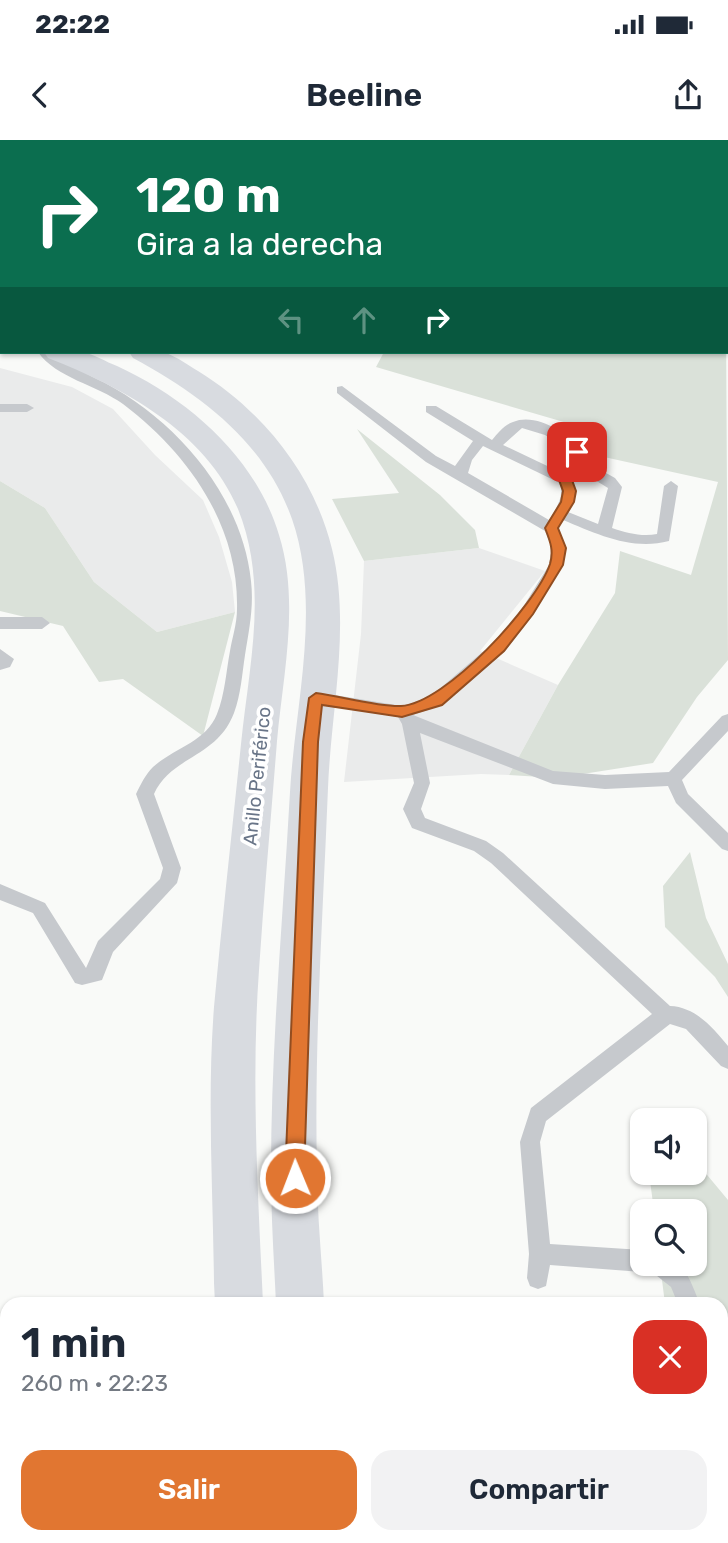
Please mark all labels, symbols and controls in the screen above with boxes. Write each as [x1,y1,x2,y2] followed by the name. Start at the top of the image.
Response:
[35,9,110,40] text: 22:22
[21,76,59,114] icon: back
[306,76,422,114] text: Beeline
[669,76,707,114] icon: share
[136,166,281,224] text: 120 m
[21,168,112,259] icon: right
[136,225,383,263] text: Gira a la derecha
[272,301,310,339] icon: left
[345,301,383,339] icon: ahead
[418,301,456,339] icon: right
[547,422,607,482] pin
[558,433,596,471] icon: arrive
[238,706,276,846] street label: Anillo Periférico
[630,1108,707,1276] map controls
[630,1108,707,1185] button: sound
[258,1141,332,1215] position arrow
[630,1199,707,1276] button: search
[21,1318,127,1368] text: 1 min
[633,1320,707,1394] button: close
[21,1369,168,1397] text: 260 m · 22:23
[21,1450,357,1530] button: Salir
[371,1450,707,1530] button: Compartir

